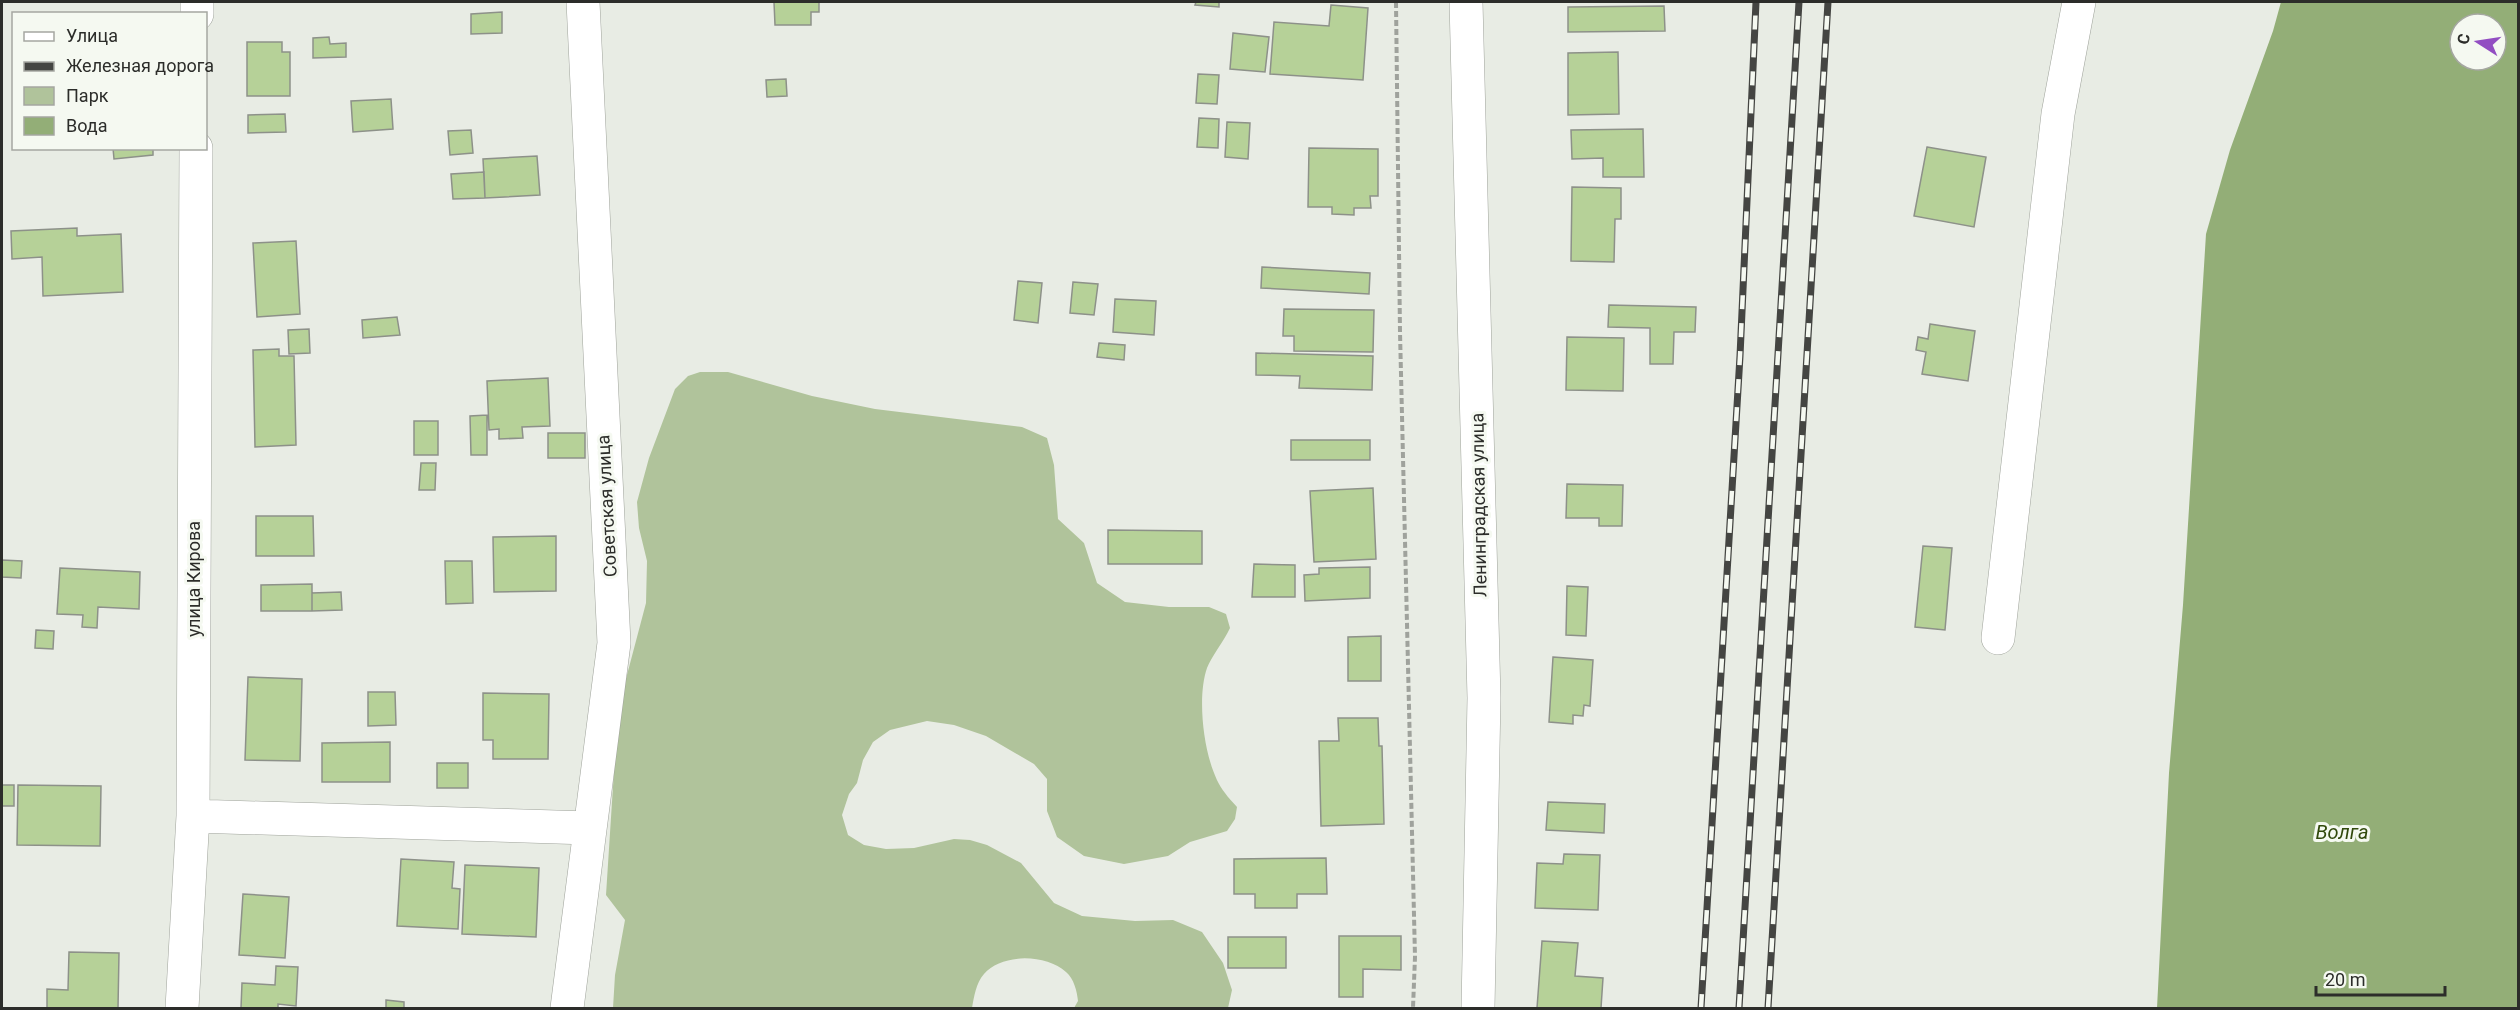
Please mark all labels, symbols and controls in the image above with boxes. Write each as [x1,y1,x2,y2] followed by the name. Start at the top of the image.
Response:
[12,12,207,150] legend
[2448,12,2508,72] north arrow
[66,25,118,46] text: Улица
[2453,32,2474,46] text: С
[66,55,214,76] text: Железная дорога
[66,85,109,106] text: Парк
[66,115,108,136] text: Вода
[1466,413,1491,597] street label: Ленинградская улица
[592,434,621,578] street label: Советская улица
[183,521,204,637] street label: улица Кирова
[2316,820,2368,844] water label: Волга
[2316,959,2445,997] scale bar
[2325,969,2365,990] text: 20 m

